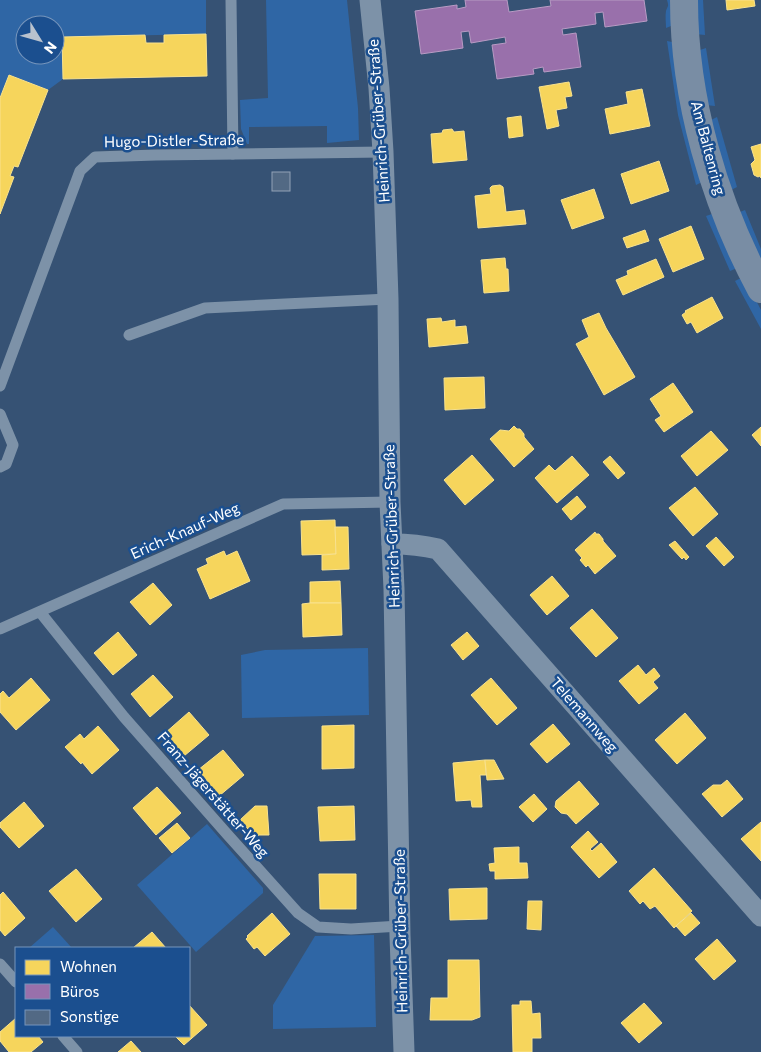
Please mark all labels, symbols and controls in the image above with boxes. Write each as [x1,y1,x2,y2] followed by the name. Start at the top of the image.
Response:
[15,15,65,65] north arrow
[41,39,61,57] text: N
[363,39,393,203] street label: Heinrich-Grüber-Straße
[688,99,730,197] street label: Am Baltenring
[104,130,244,150] street label: Hugo-Distler-Straße
[379,444,403,608] street label: Heinrich-Grüber-Straße
[127,498,242,562] street label: Erich-Knauf-Weg
[547,673,622,756] street label: Telemannweg
[154,728,273,861] street label: Franz-Jägerstätter-Weg
[390,849,410,1013] street label: Heinrich-Grüber-Straße
[15,947,190,1037] legend
[60,957,117,975] text: Wohnen
[60,982,100,1000] text: Büros
[60,1007,119,1025] text: Sonstige

